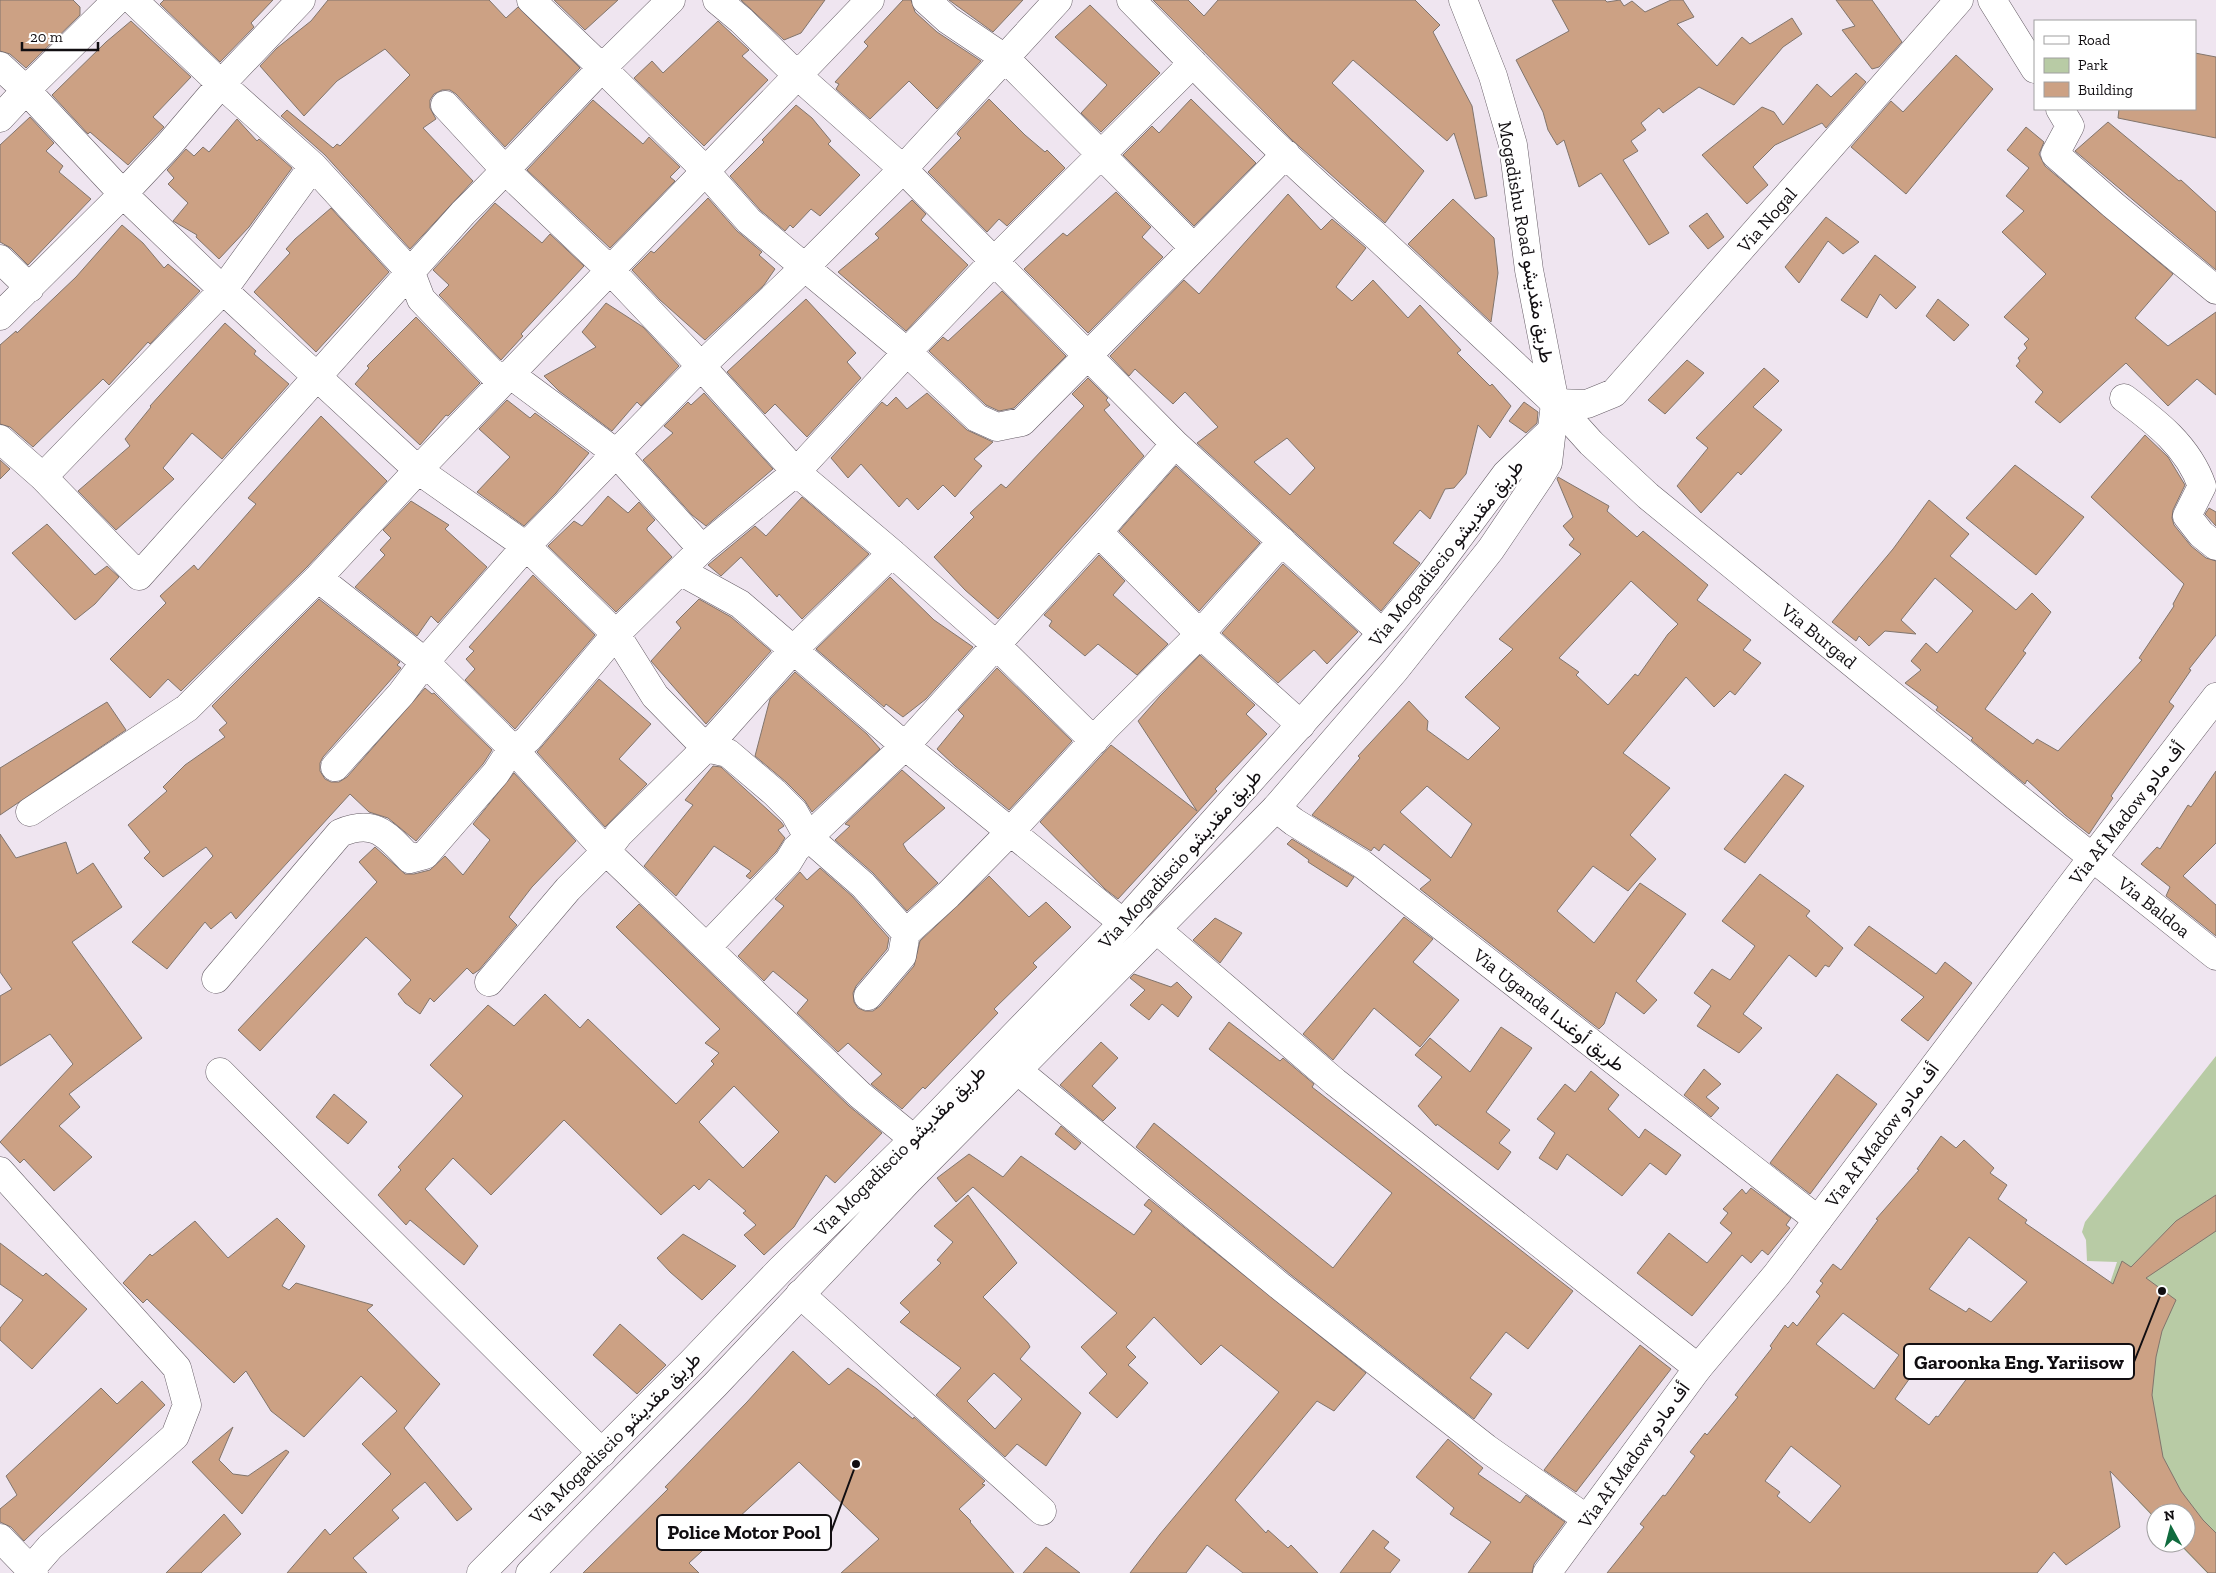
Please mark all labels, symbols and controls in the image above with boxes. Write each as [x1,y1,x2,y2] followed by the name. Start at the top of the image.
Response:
[22,20,99,52] scale bar
[2034,20,2196,110] legend
[30,28,63,46] text: 20 m
[2078,31,2111,49] text: Road
[2078,56,2108,74] text: Park
[2078,81,2133,99] text: Building
[1493,119,1559,365] street label: Mogadishu Road طريق مقديشو
[1732,183,1802,258] street label: Via Nogal
[1363,455,1528,652] street label: Via Mogadiscio طريق مقديشو
[1776,598,1862,674] street label: Via Burgad
[2063,737,2190,890] street label: Via Af Madow أف مادو
[1093,765,1267,954] street label: Via Mogadiscio طريق مقديشو
[2112,871,2195,942] street label: Via Baldoa
[1468,943,1630,1076] street label: Via Uganda طريق أوغندا
[1820,1058,1944,1213] street label: Via Af Madow أف مادو
[809,1060,991,1242] street label: Via Mogadiscio طريق مقديشو
[1904,1344,2134,1379] callout: Garoonka Eng. Yariisow
[524,1347,706,1529] street label: Via Mogadiscio طريق مقديشو
[1914,1350,2125,1374] text: Garoonka Eng. Yariisow
[1573,1378,1695,1533] street label: Via Af Madow أف مادو
[2146,1503,2196,1553] north arrow
[2163,1506,2176,1525] text: N
[657,1515,831,1550] callout: Police Motor Pool
[667,1520,821,1544] text: Police Motor Pool

